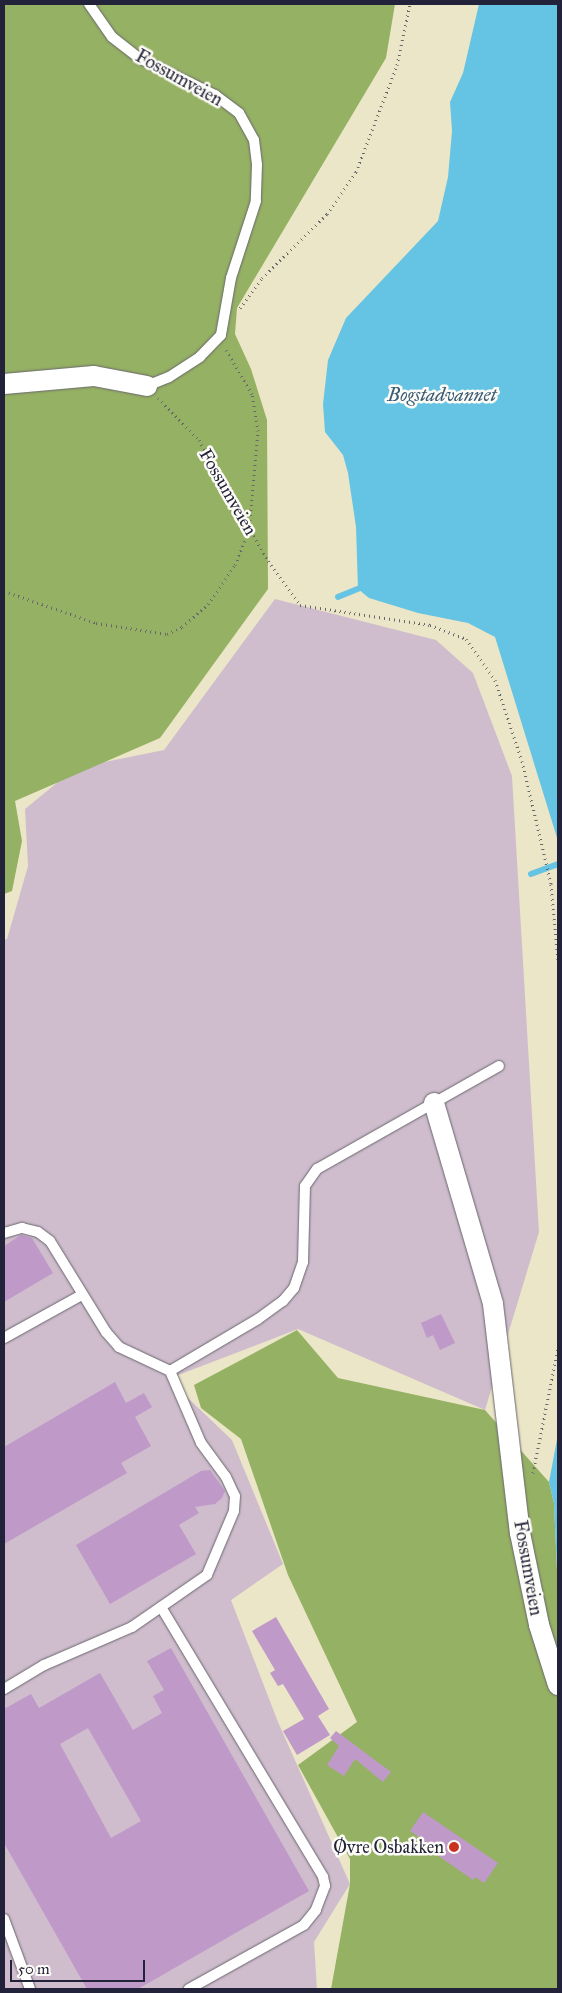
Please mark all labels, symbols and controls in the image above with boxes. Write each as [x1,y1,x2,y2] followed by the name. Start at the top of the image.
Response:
[132,45,226,111] street label: Fossumveien
[388,384,496,406] water label: Bogstadvannet
[195,445,261,539] street label: Fossumveien
[509,1519,547,1617] street label: Fossumveien
[333,1836,444,1858] place label: Øvre Osbakken
[448,1841,460,1853] marker: Øvre Osbakken
[12,1950,148,1982] scale bar
[18,1960,50,1978] text: 50 m

